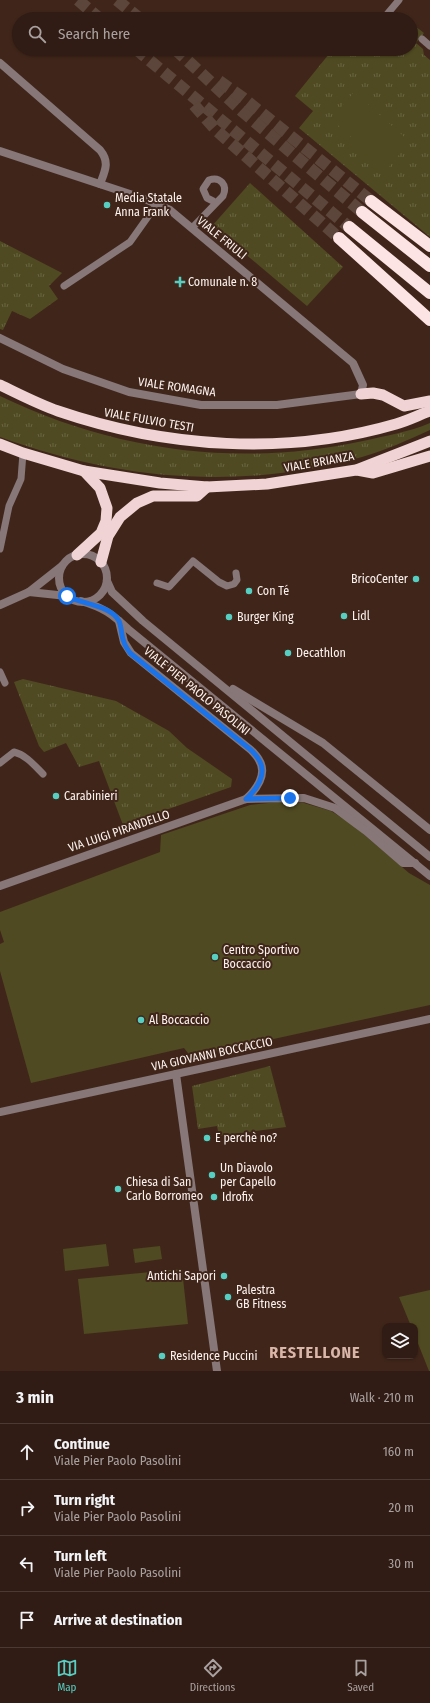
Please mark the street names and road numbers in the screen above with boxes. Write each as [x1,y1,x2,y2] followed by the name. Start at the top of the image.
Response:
[194,214,250,262] street label: VIALE FRIULI
[137,375,217,399] street label: VIALE ROMAGNA
[103,405,195,435] street label: VIALE FULVIO TESTI
[283,449,356,475] street label: VIALE BRIANZA
[141,644,253,738] street label: VIALE PIER PAOLO PASOLINI
[66,807,172,855] street label: VIA LUIGI PIRANDELLO
[150,1034,274,1074] street label: VIA GIOVANNI BOCCACCIO

